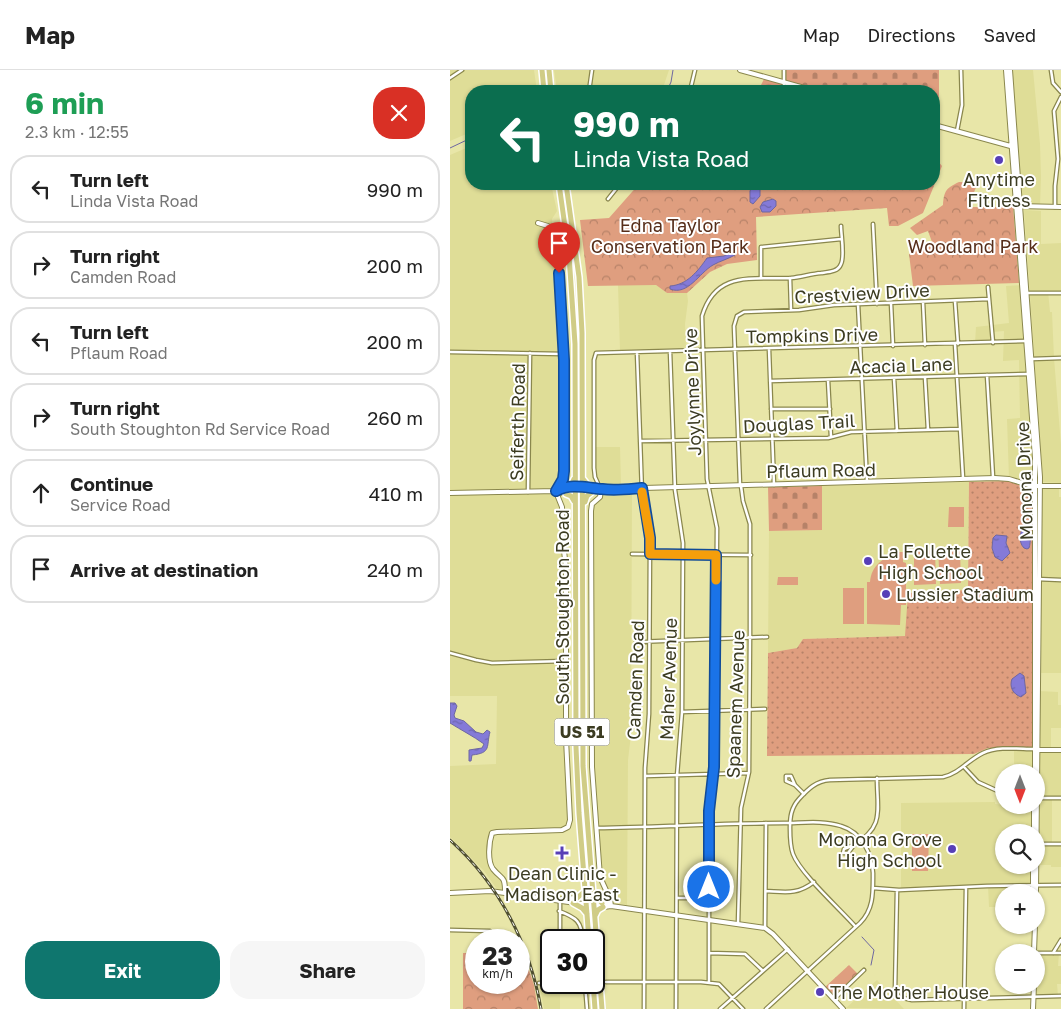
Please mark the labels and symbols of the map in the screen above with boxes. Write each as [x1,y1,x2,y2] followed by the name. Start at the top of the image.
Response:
[993,154,1005,166] marker: Anytime Fitness
[963,168,1035,211] place label: Anytime Fitness
[591,214,749,257] park label: Edna Taylor Conservation Park
[538,222,580,273] pin
[908,235,1038,257] park label: Woodland Park
[794,278,930,308] street label: Crestview Drive
[746,323,878,347] street label: Tompkins Drive
[679,328,705,456] street label: Joylynne Drive
[849,352,953,378] street label: Acacia Lane
[505,363,529,481] street label: Seiferth Road
[742,409,856,437] street label: Douglas Trail
[1011,421,1037,541] street label: Monona Drive
[766,458,876,482] street label: Pflaum Road
[551,509,573,705] street label: South Stoughton Road
[878,540,983,583] place label: La Follette High School
[862,555,874,567] marker: La Follette High School
[896,583,1034,605] place label: Lussier Stadium
[880,588,892,600] marker: Lussier Stadium
[655,618,681,740] street label: Maher Avenue
[622,620,648,740] street label: Camden Road
[721,629,749,779] street label: Spaanem Avenue
[554,719,610,746] road number: US 51
[995,764,1045,814] north arrow
[818,828,942,871] place label: Monona Grove High School
[946,843,958,855] marker: Monona Grove High School
[555,846,569,860] marker: Dean Clinic - Madison East
[682,860,734,912] position arrow
[504,862,620,905] place label: Dean Clinic - Madison East
[540,929,605,994] speed limit sign: 30
[830,981,989,1003] place label: The Mother House
[814,986,826,998] marker: The Mother House

